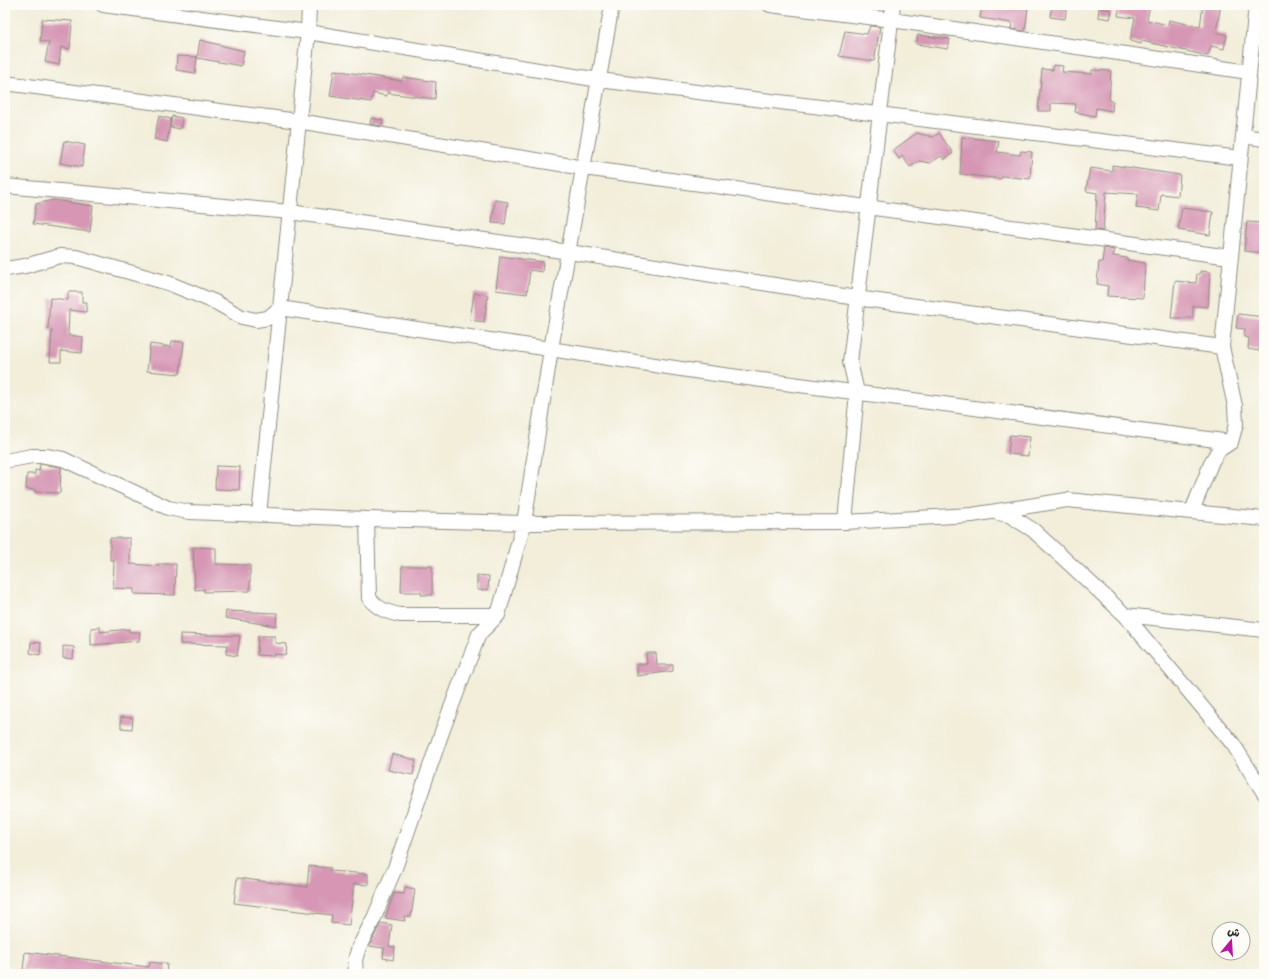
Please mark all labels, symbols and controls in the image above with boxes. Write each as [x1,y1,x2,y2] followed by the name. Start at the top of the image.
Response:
[1211,921,1251,961] north arrow
[1226,926,1241,941] text: ش

